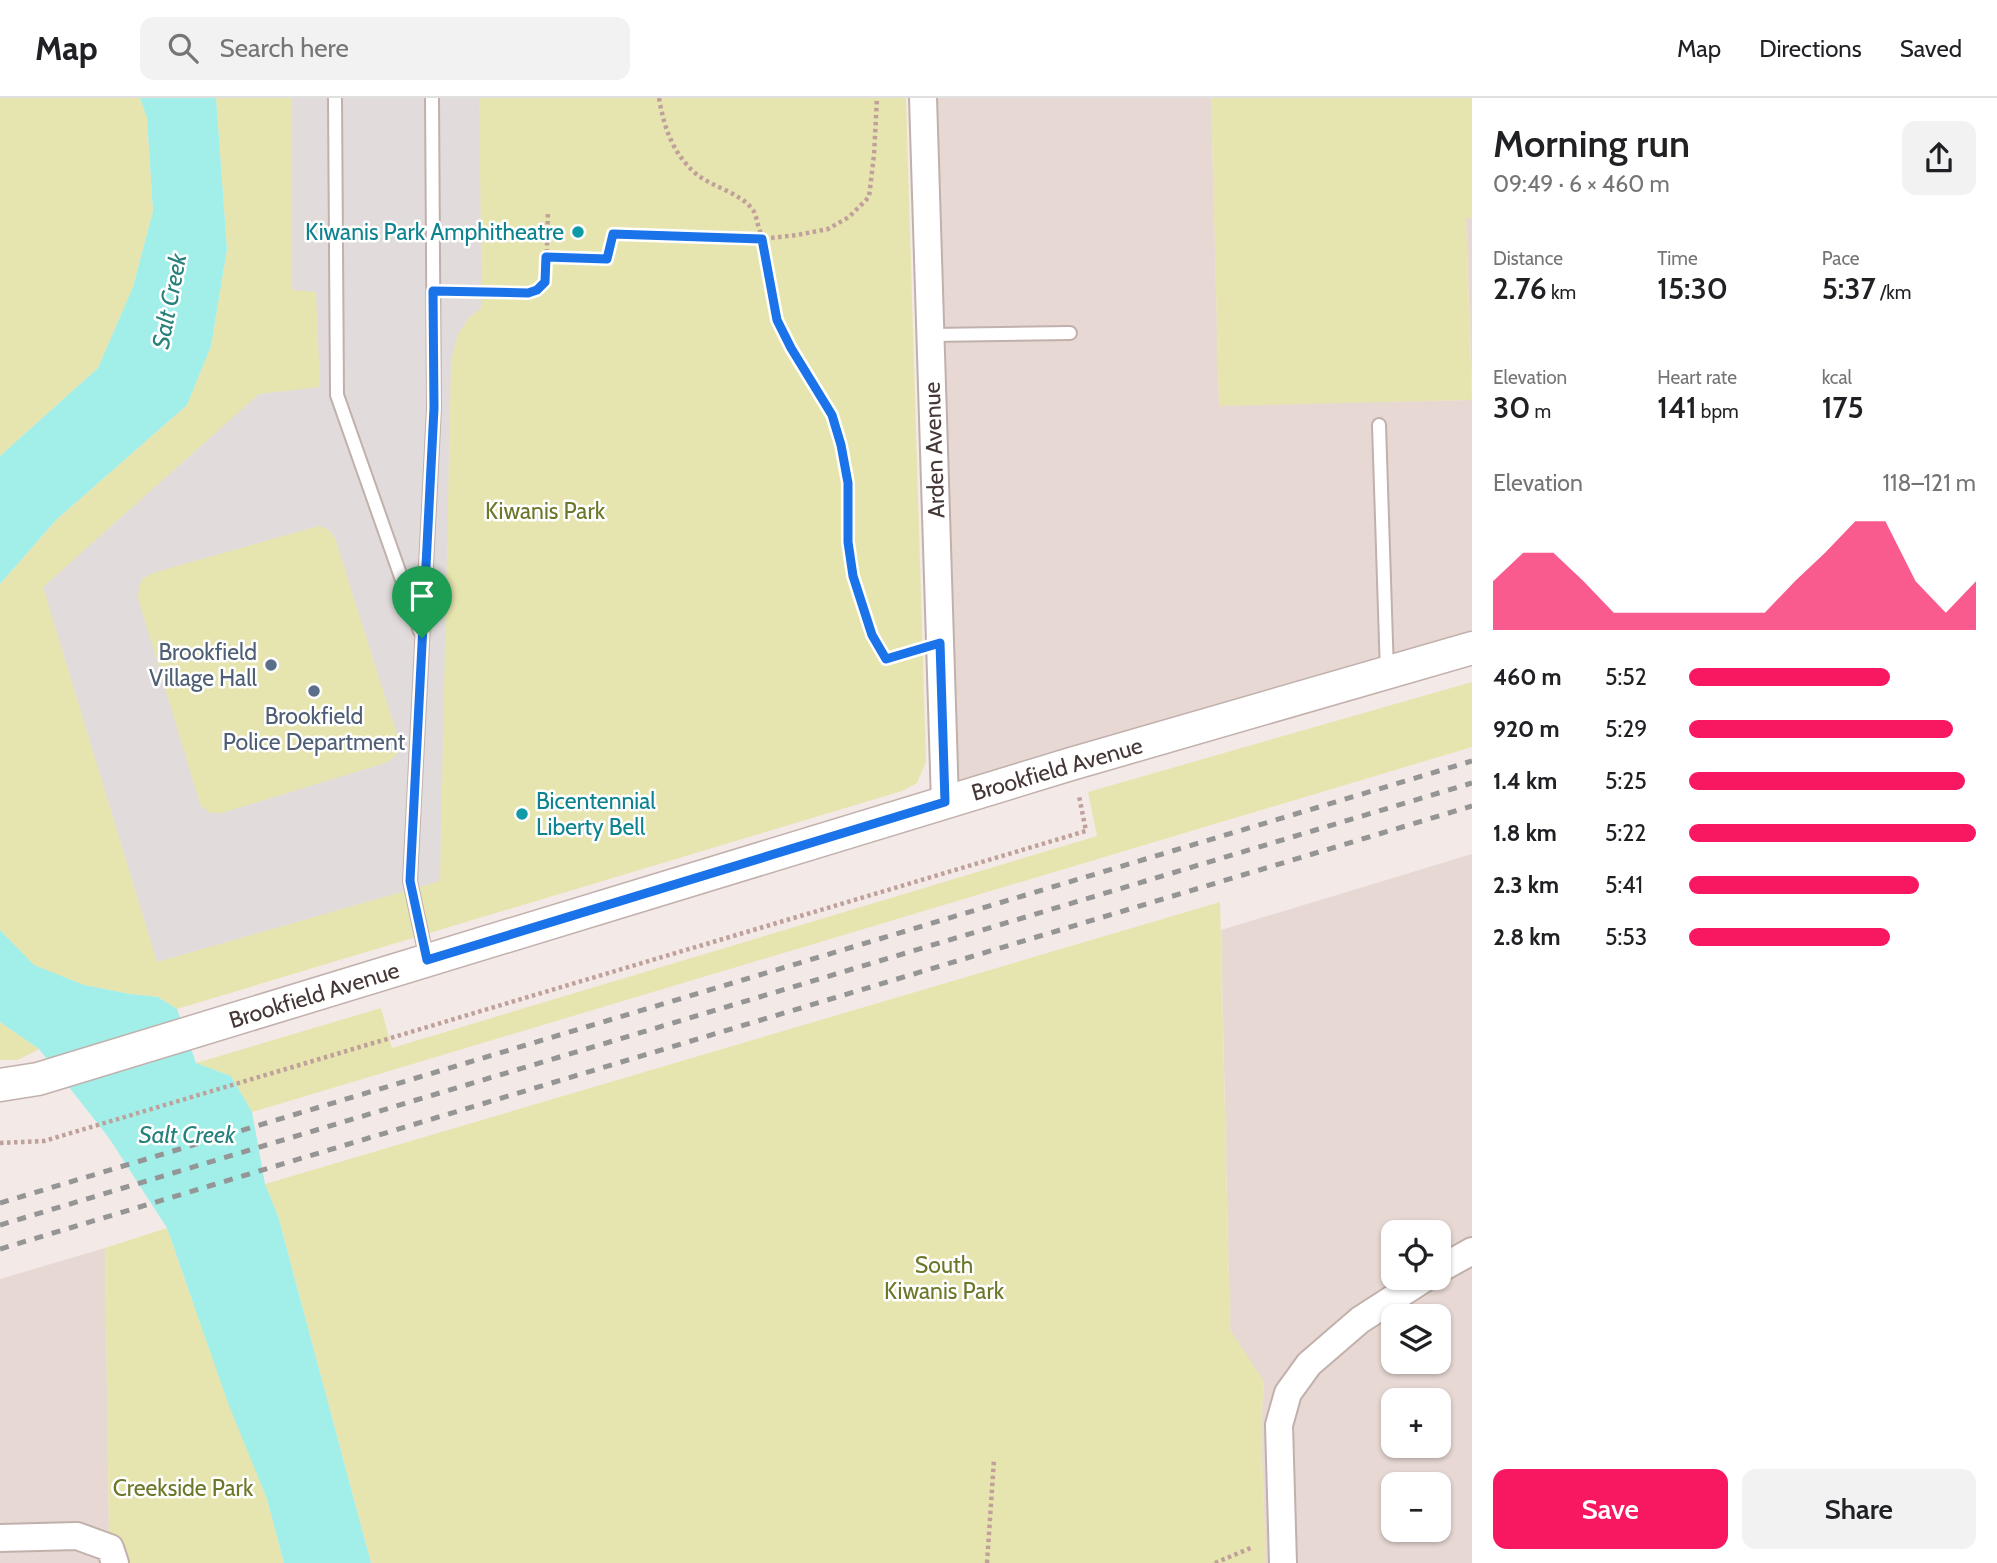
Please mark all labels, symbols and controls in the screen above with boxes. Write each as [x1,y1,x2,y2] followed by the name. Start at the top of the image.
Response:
[140,17,630,80] search box
[35,28,98,68] text: Map
[164,29,202,67] icon: search
[220,32,349,64] text: Search here
[1677,34,1721,63] text: Map
[1759,34,1862,63] text: Directions
[1900,34,1962,63] text: Saved
[1493,120,1690,167] text: Morning run
[1902,121,1976,195] button: share
[1493,170,1670,198] text: 09:49 · 6 × 460 m
[305,218,564,246] place label: Kiwanis Park Amphitheatre
[570,224,586,240] marker: Kiwanis Park Amphitheatre
[1493,247,1563,270] text: Distance
[1657,247,1698,270] text: Time
[1822,247,1860,270] text: Pace
[146,250,193,351] water label: Salt Creek
[1493,270,1547,307] text: 2.76
[1657,270,1728,307] text: 15:30
[1822,270,1876,307] text: 5:37
[1547,281,1576,304] text: km
[1876,281,1911,304] text: /km
[1493,366,1567,389] text: Elevation
[1657,366,1737,389] text: Heart rate
[1822,366,1852,389] text: kcal
[918,381,950,519] street label: Arden Avenue
[1493,389,1530,426] text: 30
[1657,389,1697,426] text: 141
[1822,389,1864,426] text: 175
[1530,400,1551,423] text: m
[1697,400,1739,423] text: bpm
[1493,469,1583,497] text: Elevation
[1883,469,1976,497] text: 118–121 m
[485,497,606,525] park label: Kiwanis Park
[392,566,452,638] pin
[403,577,441,615] icon: arrive
[149,638,258,692] place label: Brookfield Village Hall
[263,657,279,673] marker: Brookfield Village Hall
[1493,663,1562,691] text: 460 m
[1605,663,1647,691] text: 5:52
[306,683,322,699] marker: Brookfield Police Department
[223,702,406,756] place label: Brookfield Police Department
[1493,715,1560,743] text: 920 m
[1605,715,1647,743] text: 5:29
[968,731,1146,807] street label: Brookfield Avenue
[1493,767,1557,795] text: 1.4 km
[1605,767,1647,795] text: 5:25
[536,787,656,841] place label: Bicentennial Liberty Bell
[514,806,530,822] marker: Bicentennial Liberty Bell
[1493,819,1557,847] text: 1.8 km
[1605,819,1646,847] text: 5:22
[1493,871,1559,899] text: 2.3 km
[1605,871,1643,899] text: 5:41
[1493,923,1560,951] text: 2.8 km
[1605,923,1647,951] text: 5:53
[225,956,403,1034] street label: Brookfield Avenue
[139,1120,236,1149] water label: Salt Creek
[1381,1220,1451,1542] map controls
[1381,1220,1451,1290] button: locate
[884,1251,1005,1305] park label: South Kiwanis Park
[1381,1304,1451,1374] button: layers
[1381,1388,1451,1458] button: +
[1493,1469,1728,1549] button: Save
[1742,1469,1976,1549] button: Share
[1381,1472,1451,1542] button: −
[113,1474,254,1502] park label: Creekside Park

